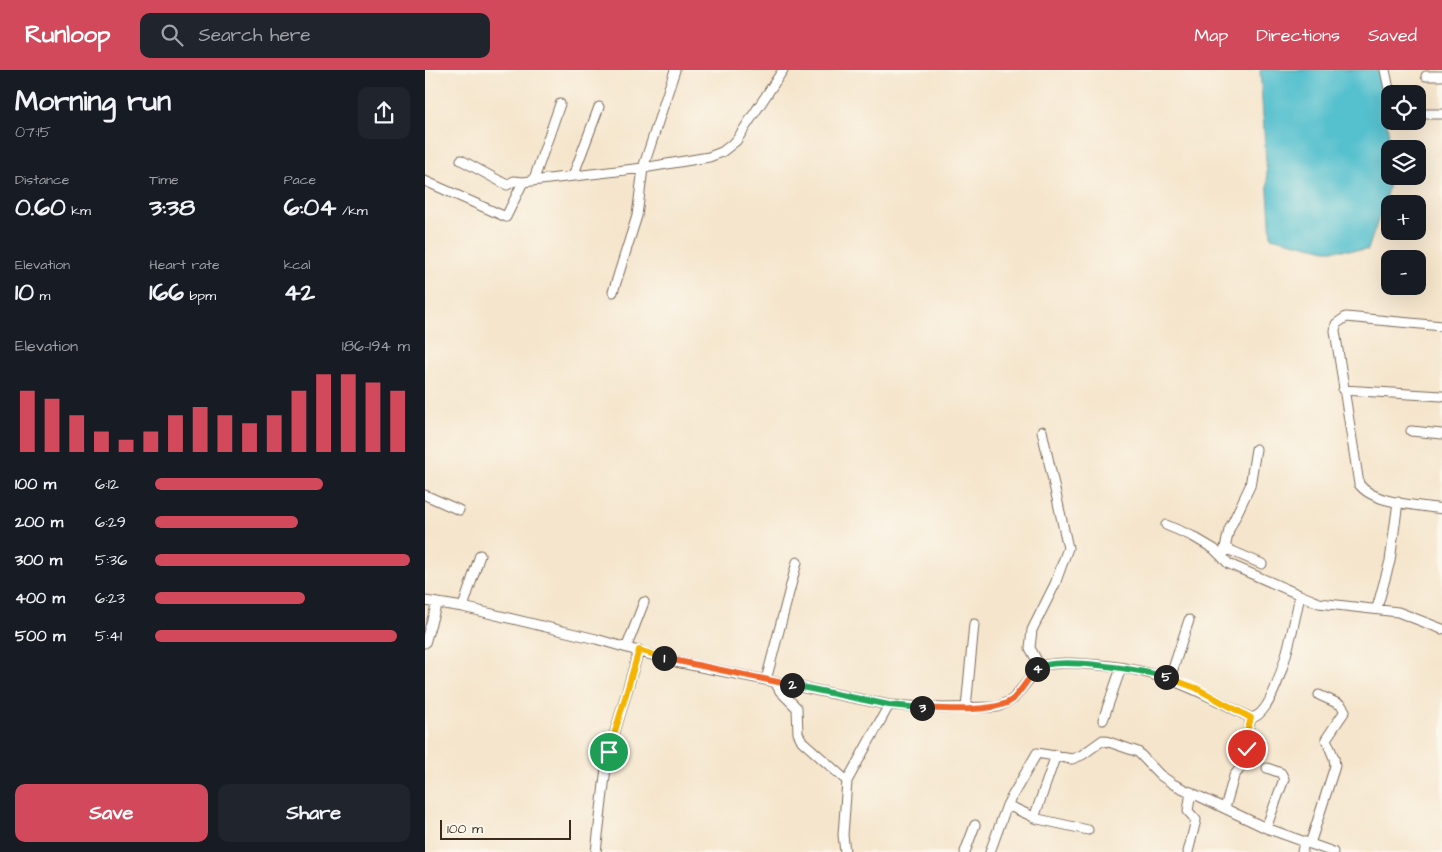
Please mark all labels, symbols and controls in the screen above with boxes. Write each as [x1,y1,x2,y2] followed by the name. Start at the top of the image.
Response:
[140,13,490,58] search box
[25,18,110,52] text: Runloop
[158,21,186,49] icon: search
[198,22,311,49] text: Search here
[1194,23,1228,48] text: Map
[1256,23,1340,48] text: Directions
[1368,23,1417,48] text: Saved
[15,82,171,121] text: Morning run
[1381,85,1426,295] map controls
[1381,85,1426,130] button: locate
[358,87,410,139] button: share
[15,121,51,143] text: 07:15
[1381,140,1426,185] button: layers
[15,170,69,190] text: Distance
[149,170,179,190] text: Time
[284,170,316,190] text: Pace
[15,190,66,225] text: 0.60
[149,190,195,225] text: 3:38
[284,190,336,225] text: 6:04
[1381,195,1426,240] button: +
[66,201,91,221] text: km
[336,201,368,221] text: /km
[1381,250,1426,295] button: −
[15,255,70,275] text: Elevation
[149,255,220,275] text: Heart rate
[284,255,310,275] text: kcal
[15,275,34,310] text: 10
[149,275,184,310] text: 166
[284,275,315,310] text: 42
[34,286,51,306] text: m
[184,286,216,306] text: bpm
[15,335,78,357] text: Elevation
[342,335,410,357] text: 186–194 m
[15,473,56,495] text: 100 m
[95,473,119,495] text: 6:12
[15,511,63,533] text: 200 m
[95,511,126,533] text: 6:29
[15,549,62,571] text: 300 m
[95,549,127,571] text: 5:36
[15,587,65,609] text: 400 m
[95,587,125,609] text: 6:23
[15,625,65,647] text: 500 m
[95,625,122,647] text: 5:41
[651,646,677,670] pin: 1
[664,648,665,668] text: 1
[1025,656,1049,682] pin: 4
[1033,659,1042,679] text: 4
[1153,664,1179,690] pin: 5
[1162,667,1171,687] text: 5
[779,672,805,698] pin: 2
[788,675,797,695] text: 2
[909,696,935,720] pin: 3
[919,698,926,718] text: 3
[1226,728,1268,770] pin
[588,731,630,773] pin
[1233,735,1261,763] icon: check
[595,738,623,766] icon: arrive
[15,784,208,842] button: Save
[218,784,410,842] button: Share
[440,817,571,840] scale bar
[447,819,483,839] text: 100 m

